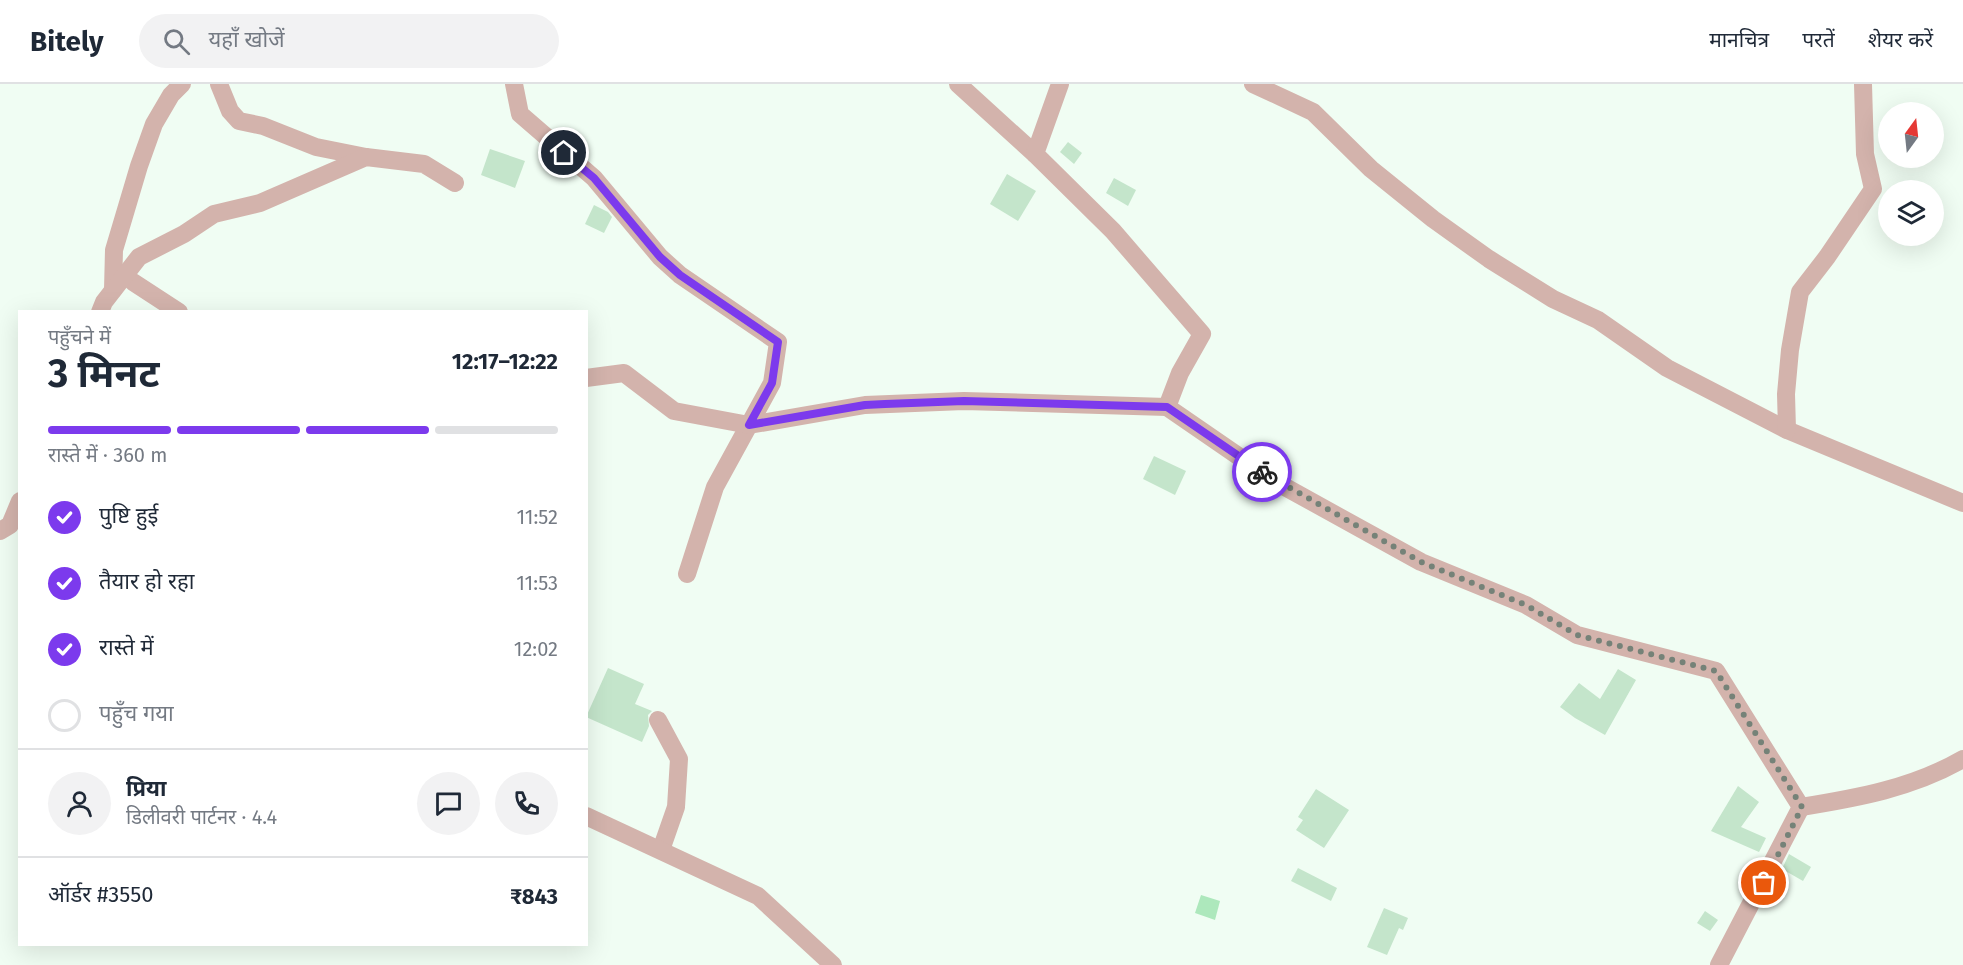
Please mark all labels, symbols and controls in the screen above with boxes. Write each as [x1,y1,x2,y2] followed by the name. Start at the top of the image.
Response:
[139,14,559,68] search box
[30,25,103,58] text: Bitely
[160,25,193,58] icon: search
[208,26,284,53] text: यहाँ खोजें
[1709,27,1769,53] text: मानचित्र
[1802,27,1835,53] text: परतें
[1868,27,1933,53] text: शेयर करें
[1878,102,1944,168] north arrow
[1878,102,1944,246] map controls
[538,127,589,178] pin
[547,136,580,169] icon: home
[1878,180,1944,246] button: layers
[48,325,111,349] text: पहुँचने में
[452,348,558,375] text: 12:17–12:22
[48,351,159,397] text: 3 मिनट
[1232,442,1292,502] courier
[48,443,167,467] text: रास्ते में · 360 m
[1246,456,1279,489] icon: bike
[48,501,81,534] icon: check
[99,502,158,529] text: पुष्टि हुई
[516,505,558,529] text: 11:52
[48,567,81,600] icon: check
[99,568,194,595] text: तैयार हो रहा
[516,571,558,595] text: 11:53
[48,633,81,666] icon: check
[99,634,154,661] text: रास्ते में
[514,637,558,661] text: 12:02
[99,700,174,727] text: पहुँच गया
[48,772,111,835] button: person
[417,772,480,835] button: chat
[495,772,558,835] button: phone
[126,775,166,802] text: प्रिया
[126,805,277,829] text: डिलीवरी पार्टनर · 4.4
[1738,857,1789,908] pin
[1747,866,1780,899] icon: bag
[48,881,154,908] text: ऑर्डर #3550
[510,883,558,910] text: ₹843

